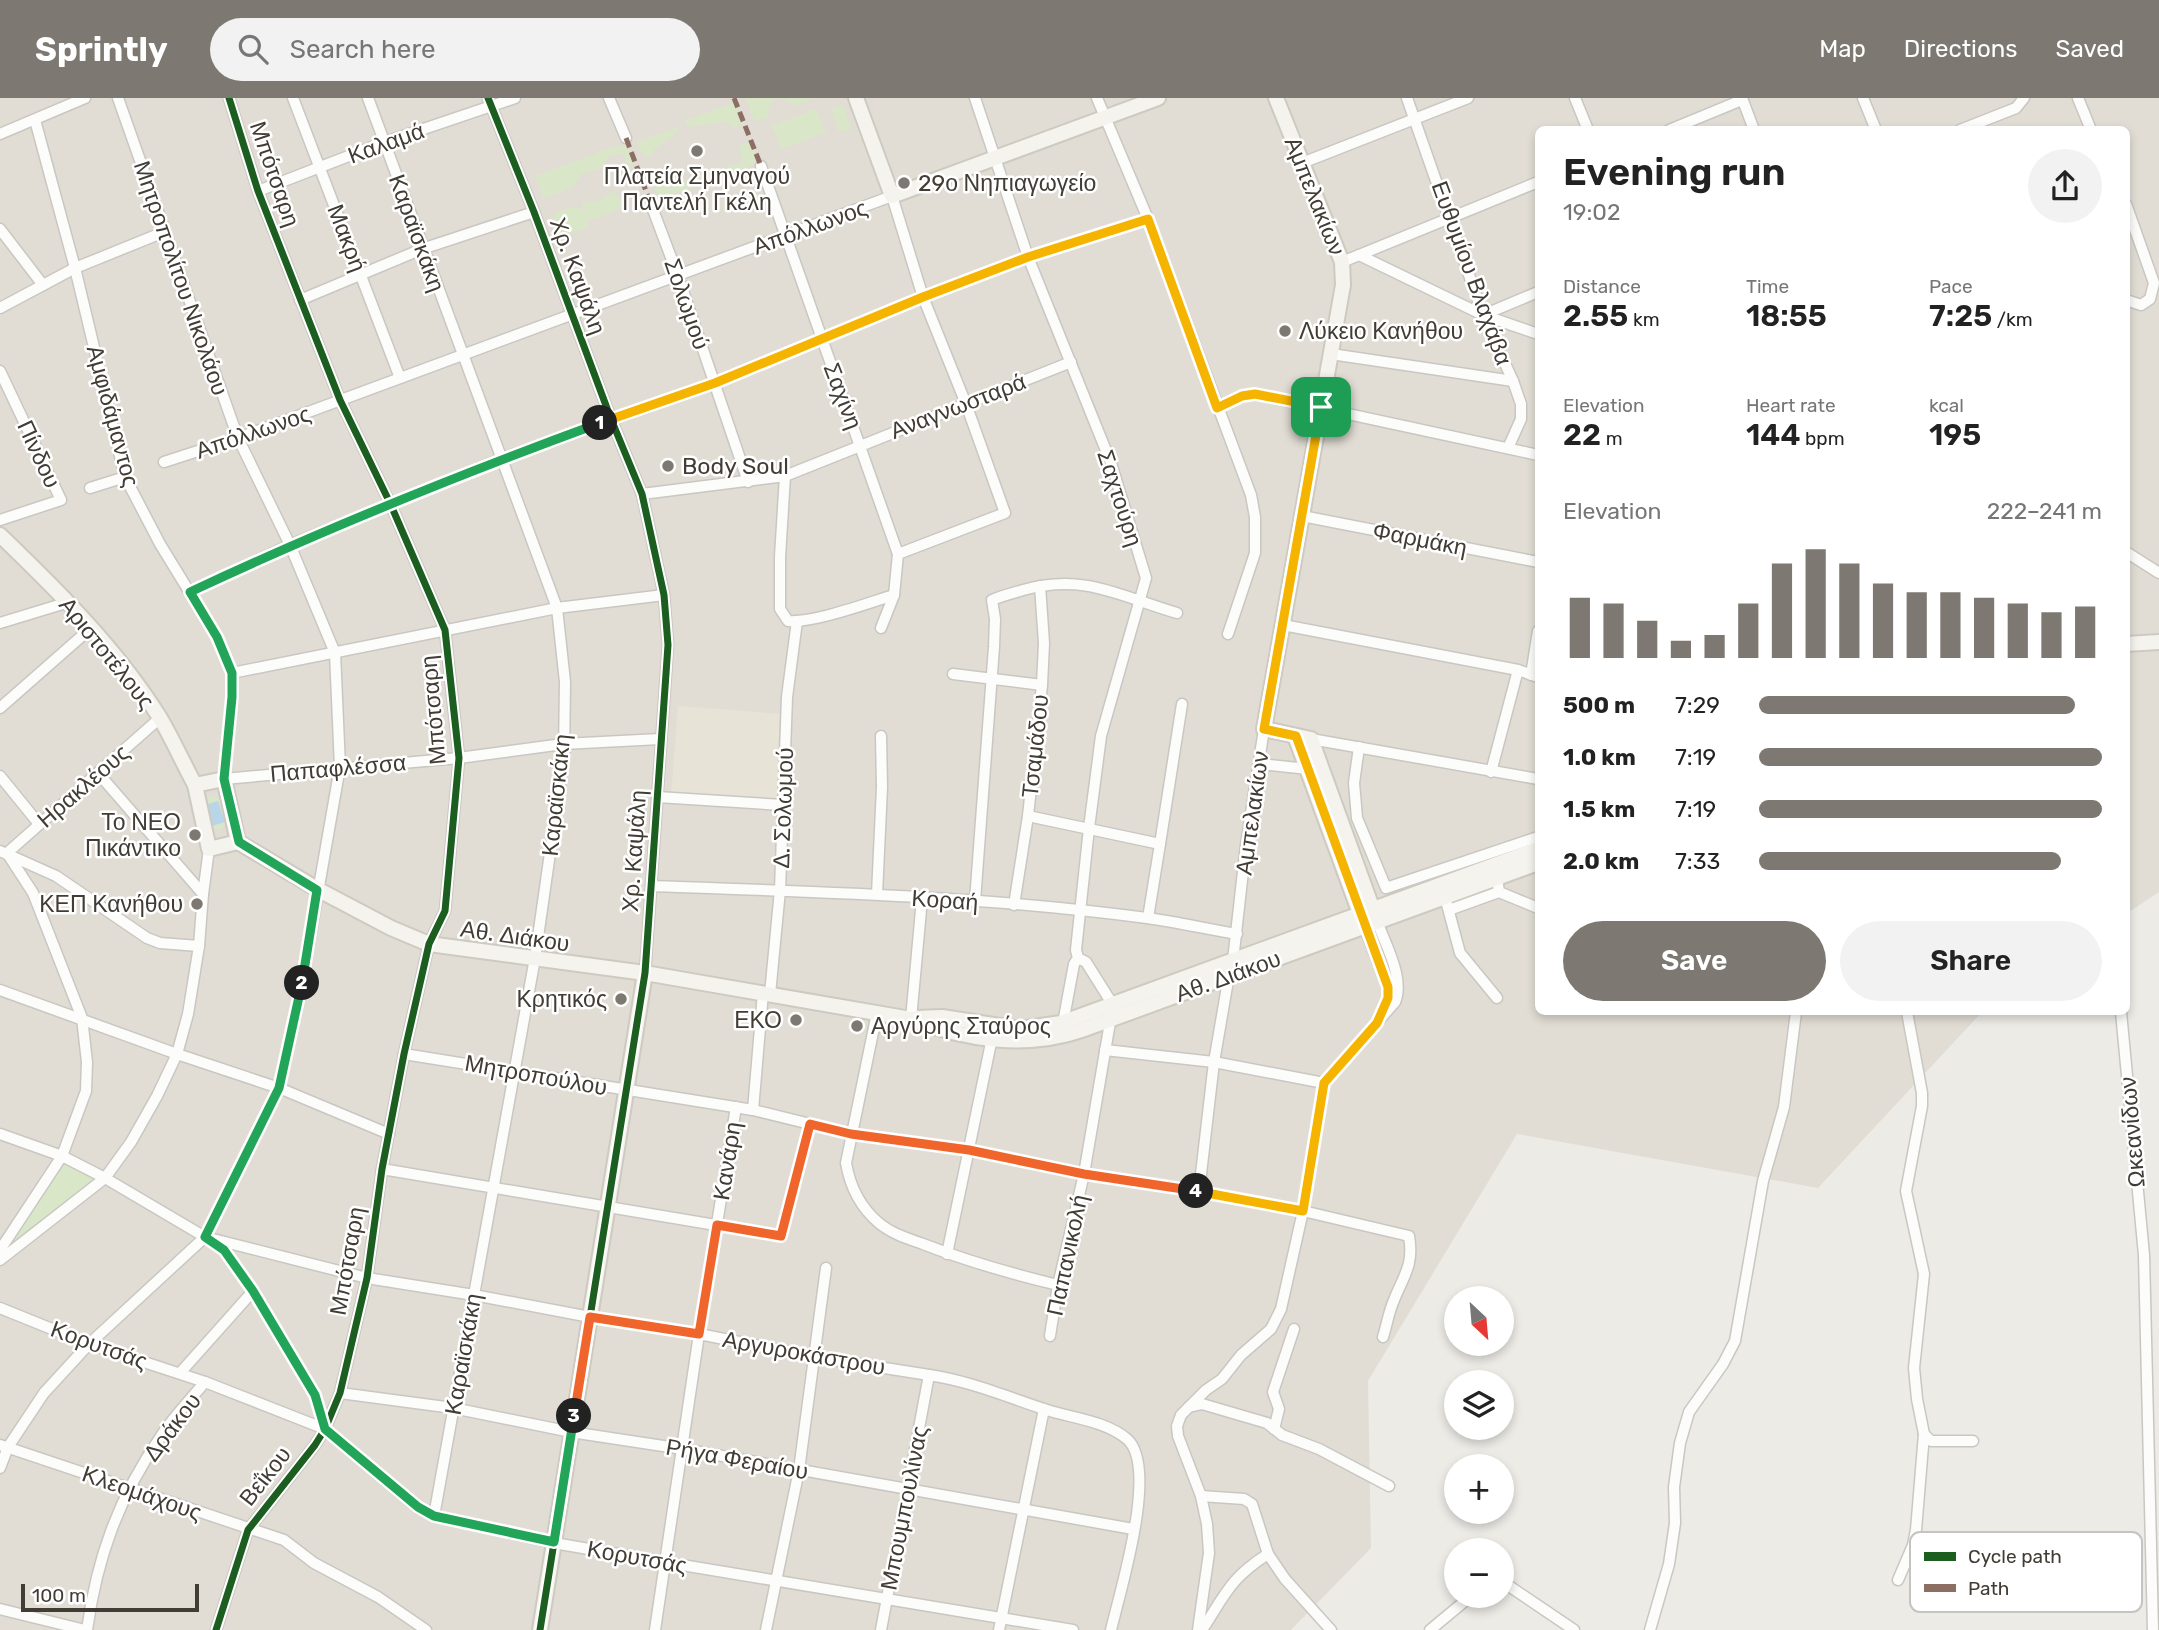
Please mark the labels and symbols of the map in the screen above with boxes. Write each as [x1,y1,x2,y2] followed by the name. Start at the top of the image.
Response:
[344,116,428,170] street label: Καλαμά
[244,118,306,230] street label: Μπότσαρη
[1279,133,1351,259] street label: Αμπελακίων
[689,143,705,159] marker: Πλατεία Σμηναγού Παντελή Γκέλη
[128,157,234,399] street label: Μητροπολίτου Νικολάου
[604,162,790,216] place label: Πλατεία Σμηναγού Παντελή Γκέλη
[918,169,1096,197] place label: 29ο Νηπιαγωγείο
[383,170,451,296] street label: Καραϊσκάκη
[896,175,912,191] marker: 29ο Νηπιαγωγείο
[1426,177,1518,369] street label: Ευθυμίου Βλαχάβα
[749,193,871,261] street label: Απόλλωνος
[321,200,373,276] street label: Μακρή
[544,214,612,338] street label: Χρ. Καψάλη
[658,255,716,353] street label: Σολωμού
[1299,317,1463,345] place label: Λύκειο Κανήθου
[1277,323,1293,339] marker: Λύκειο Κανήθου
[81,342,145,490] street label: Αμφιδάμαντος
[818,359,868,433] street label: Σαχίνη
[886,367,1030,445] street label: Αναγνωσταρά
[1291,377,1351,437] pin
[192,399,314,465] street label: Απόλλωνος
[582,406,618,440] pin: 1
[11,416,67,492] street label: Πίνδου
[1091,446,1149,550] street label: Σαχτούρη
[682,452,789,480] place label: Body Soul
[660,458,676,474] marker: Body Soul
[1370,516,1470,562] street label: Φαρμάκη
[53,591,161,715] street label: Αριστοτέλους
[414,654,452,766] street label: Μπότσαρη
[1016,693,1054,799] street label: Τσαμάδου
[536,732,576,858] street label: Καραϊσκάκη
[31,738,135,834] street label: Ηρακλέους
[767,747,799,869] street label: Δ. Σολωμού
[269,748,407,788] street label: Παπαφλέσσα
[1229,749,1275,877] street label: Αμπελακίων
[616,789,652,913] street label: Χρ. Καψάλη
[85,808,181,862] place label: Το ΝΕΟ Πικάντικο
[187,827,203,843] marker: Το ΝΕΟ Πικάντικο
[911,884,979,916] street label: Κοραή
[39,890,183,918] place label: ΚΕΠ Κανήθου
[189,896,205,912] marker: ΚΕΠ Κανήθου
[459,914,571,958] street label: Αθ. Διάκου
[1172,944,1284,1008] street label: Αθ. Διάκου
[284,966,320,1001] pin: 2
[516,985,607,1013] place label: Κρητικός
[613,991,629,1007] marker: Κρητικός
[734,1006,782,1034] place label: ΕΚΟ
[788,1012,804,1028] marker: ΕΚΟ
[871,1012,1051,1040] place label: Αργύρης Σταύρος
[849,1018,865,1034] marker: Αργύρης Σταύρος
[463,1049,609,1101] street label: Μητροπούλου
[2113,1075,2151,1189] street label: Ωκεανίδων
[707,1120,747,1202] street label: Κανάρη
[1178,1174,1214,1208] pin: 4
[1040,1192,1094,1318] street label: Παπανικολή
[324,1205,370,1317] street label: Μπότσαρη
[1444,1286,1514,1356] north arrow
[439,1291,487,1417] street label: Καραϊσκάκη
[47,1315,151,1375] street label: Κορυτσάς
[720,1325,888,1381] street label: Αργυροκάστρου
[137,1387,207,1467] street label: Δράκου
[556,1398,592,1434] pin: 3
[874,1423,934,1593] street label: Μπουμπουλίνας
[664,1433,810,1485] street label: Ρήγα Φεραίου
[233,1441,297,1511] street label: Βεΐκου
[79,1460,205,1526] street label: Κλεομάχους
[1910,1532,2142,1612] legend
[585,1534,689,1580] street label: Κορυτσάς
[1968,1545,2062,1568] text: Cycle path
[1968,1577,2009,1600] text: Path
[21,1581,200,1613] scale bar

